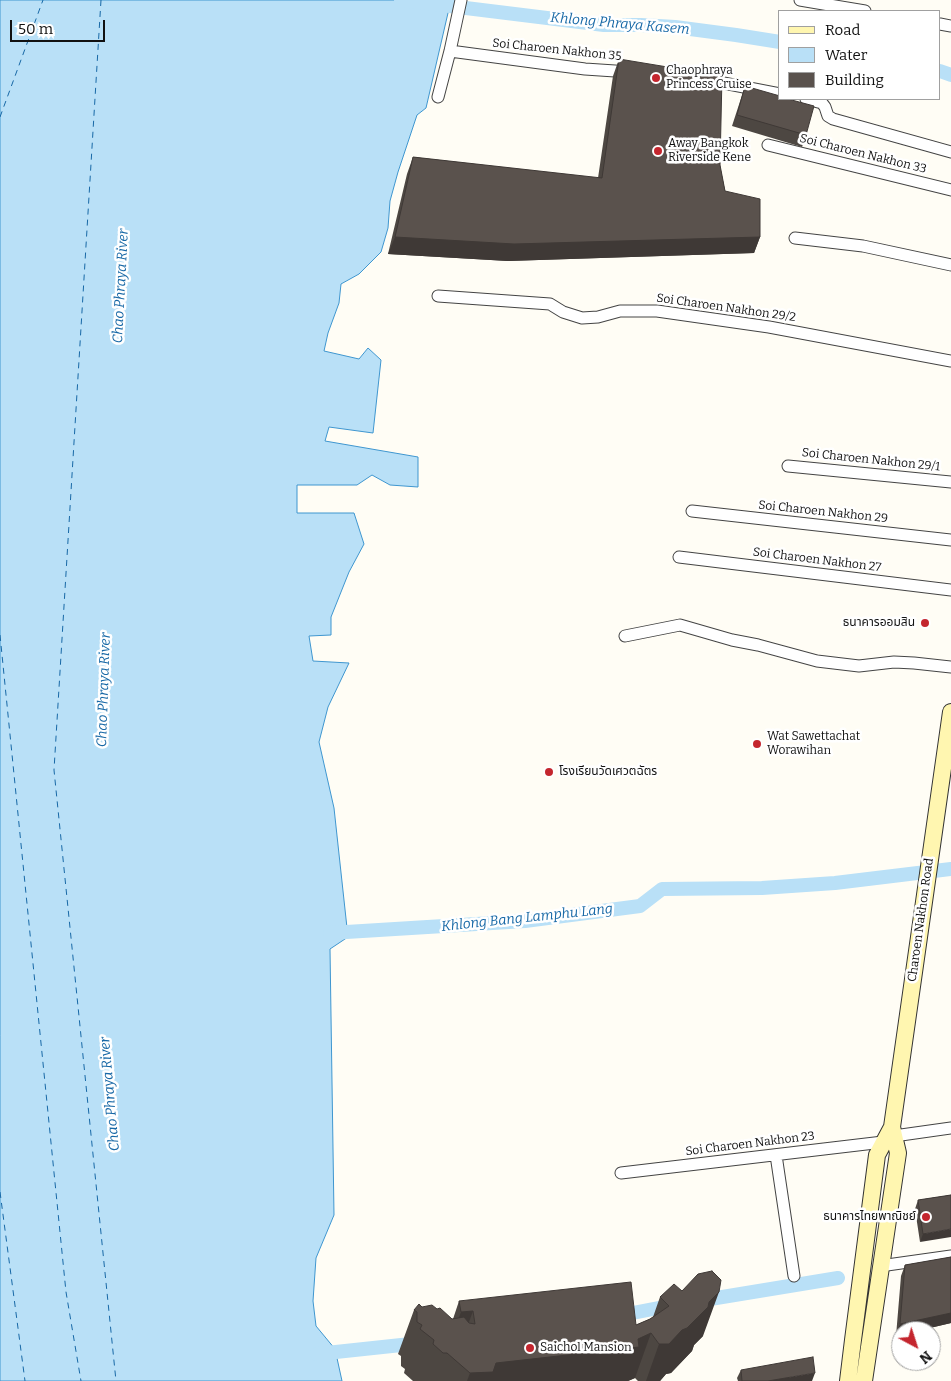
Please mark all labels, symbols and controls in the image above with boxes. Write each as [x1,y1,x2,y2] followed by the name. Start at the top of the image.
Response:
[12,10,108,42] scale bar
[550,10,690,38] water label: Khlong Phraya Kasem
[778,10,941,100] legend
[18,20,53,38] text: 50 m
[825,21,860,39] text: Road
[492,36,622,64] street label: Soi Charoen Nakhon 35
[825,46,867,64] text: Water
[666,64,752,92] place label: Chaophraya Princess Cruise
[825,71,884,89] text: Building
[650,72,662,84] marker: Chaophraya Princess Cruise
[798,131,928,177] street label: Soi Charoen Nakhon 33
[668,137,751,165] place label: Away Bangkok Riverside Kene
[652,145,664,157] marker: Away Bangkok Riverside Kene
[110,228,132,344] water label: Chao Phraya River
[655,291,797,325] street label: Soi Charoen Nakhon 29/2
[801,446,941,474] street label: Soi Charoen Nakhon 29/1
[757,498,889,526] street label: Soi Charoen Nakhon 29
[752,545,882,575] street label: Soi Charoen Nakhon 27
[843,616,915,630] place label: ธนาคารออมสิน
[919,617,931,629] marker: ธนาคารออมสิน
[94,632,114,748] water label: Chao Phraya River
[767,730,860,758] place label: Wat Sawettachat Worawihan
[751,738,763,750] marker: Wat Sawettachat Worawihan
[559,765,657,779] place label: โรงเรียนวัดเศวตฉัตร
[543,766,555,778] marker: โรงเรียนวัดเศวตฉัตร
[905,857,937,983] street label: Charoen Nakhon Road
[440,901,614,935] water label: Khlong Bang Lamphu Lang
[97,1036,123,1152] water label: Chao Phraya River
[685,1129,815,1159] street label: Soi Charoen Nakhon 23
[823,1210,916,1224] place label: ธนาคารไทยพาณิชย์
[920,1211,932,1223] marker: ธนาคารไทยพาณิชย์
[891,1321,941,1371] north arrow
[540,1341,632,1355] place label: Saichol Mansion
[524,1342,536,1354] marker: Saichol Mansion
[916,1347,935,1367] text: N

